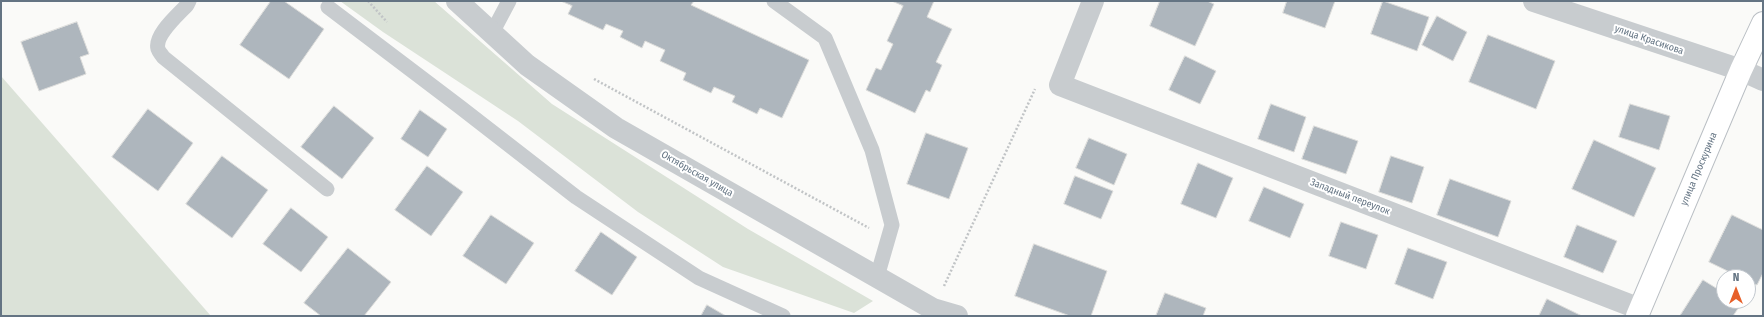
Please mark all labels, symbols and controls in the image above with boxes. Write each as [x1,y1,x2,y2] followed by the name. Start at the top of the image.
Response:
[1613,23,1685,57] street label: улица Красикова
[1678,131,1720,207] street label: улица Проскурина
[659,149,735,199] street label: Октябрьская улица
[1308,176,1392,218] street label: Западный переулок
[1716,269,1756,309] north arrow
[1733,271,1739,284] text: N

